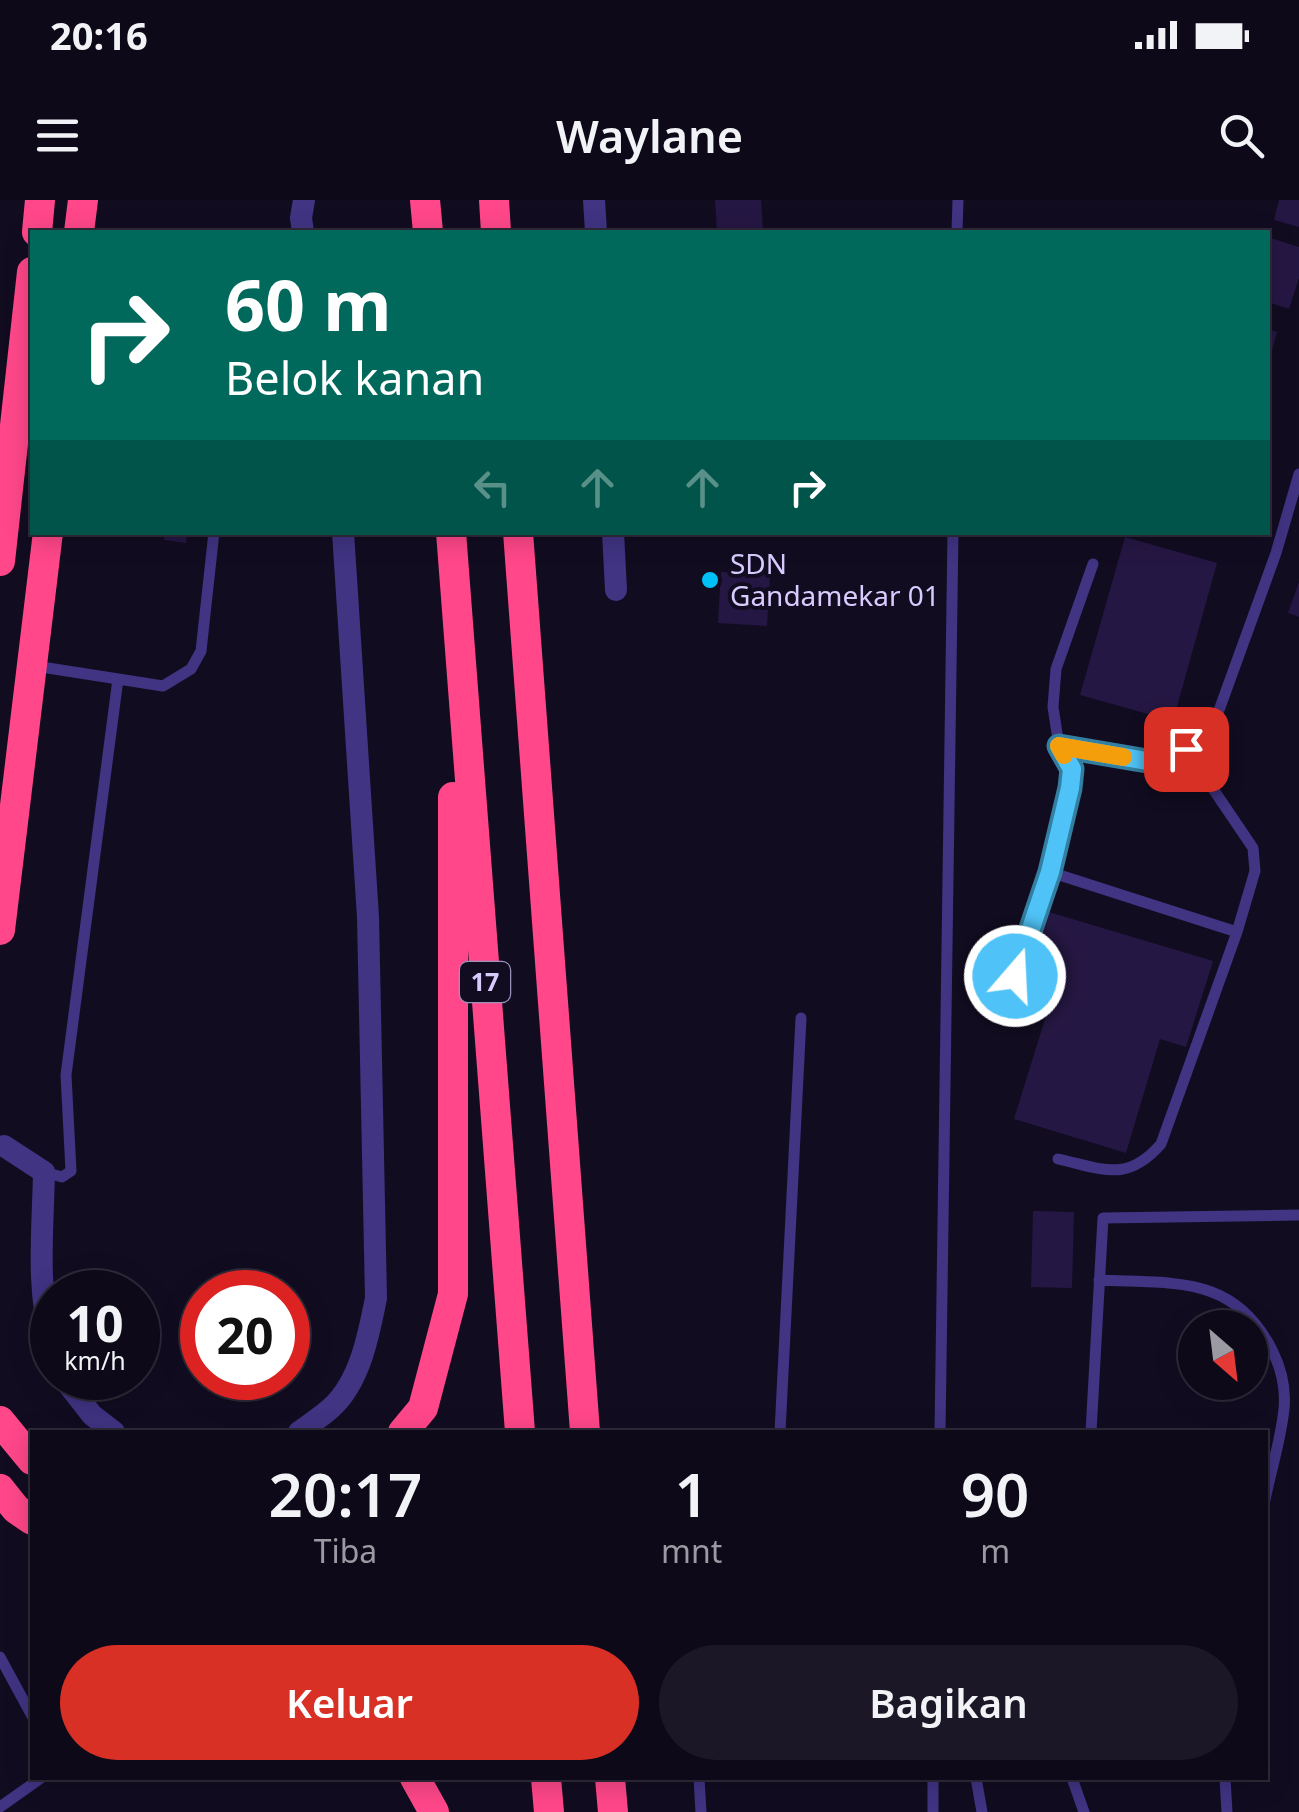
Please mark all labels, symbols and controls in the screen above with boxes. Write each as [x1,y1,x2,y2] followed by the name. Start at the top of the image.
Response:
[50,9,148,61] text: 20:16
[556,105,743,166] text: Waylane
[30,108,85,163] icon: menu
[1214,108,1269,163] icon: search
[225,256,392,352] text: 60 m
[60,270,190,400] icon: right
[225,347,484,408] text: Belok kanan
[465,460,520,515] icon: left
[570,460,625,515] icon: ahead
[675,460,730,515] icon: ahead
[780,460,835,515] icon: right
[730,544,940,614] place label: SDN Gandamekar 01
[699,569,721,591] marker: SDN Gandamekar 01
[1144,707,1229,792] pin
[1159,722,1214,777] icon: arrive
[963,924,1067,1028] position arrow
[460,962,510,1002] road number: 17
[180,1270,310,1400] speed limit sign: 20
[66,1289,124,1357] text: 10
[1178,1310,1268,1400] north arrow
[1178,1310,1268,1400] map controls
[64,1343,126,1377] text: km/h
[269,1453,422,1535] text: 20:17
[674,1453,709,1535] text: 1
[961,1453,1029,1535] text: 90
[314,1529,377,1572] text: Tiba
[661,1529,722,1572] text: mnt
[980,1529,1010,1572] text: m
[60,1645,639,1760] button: Keluar
[659,1645,1238,1760] button: Bagikan

